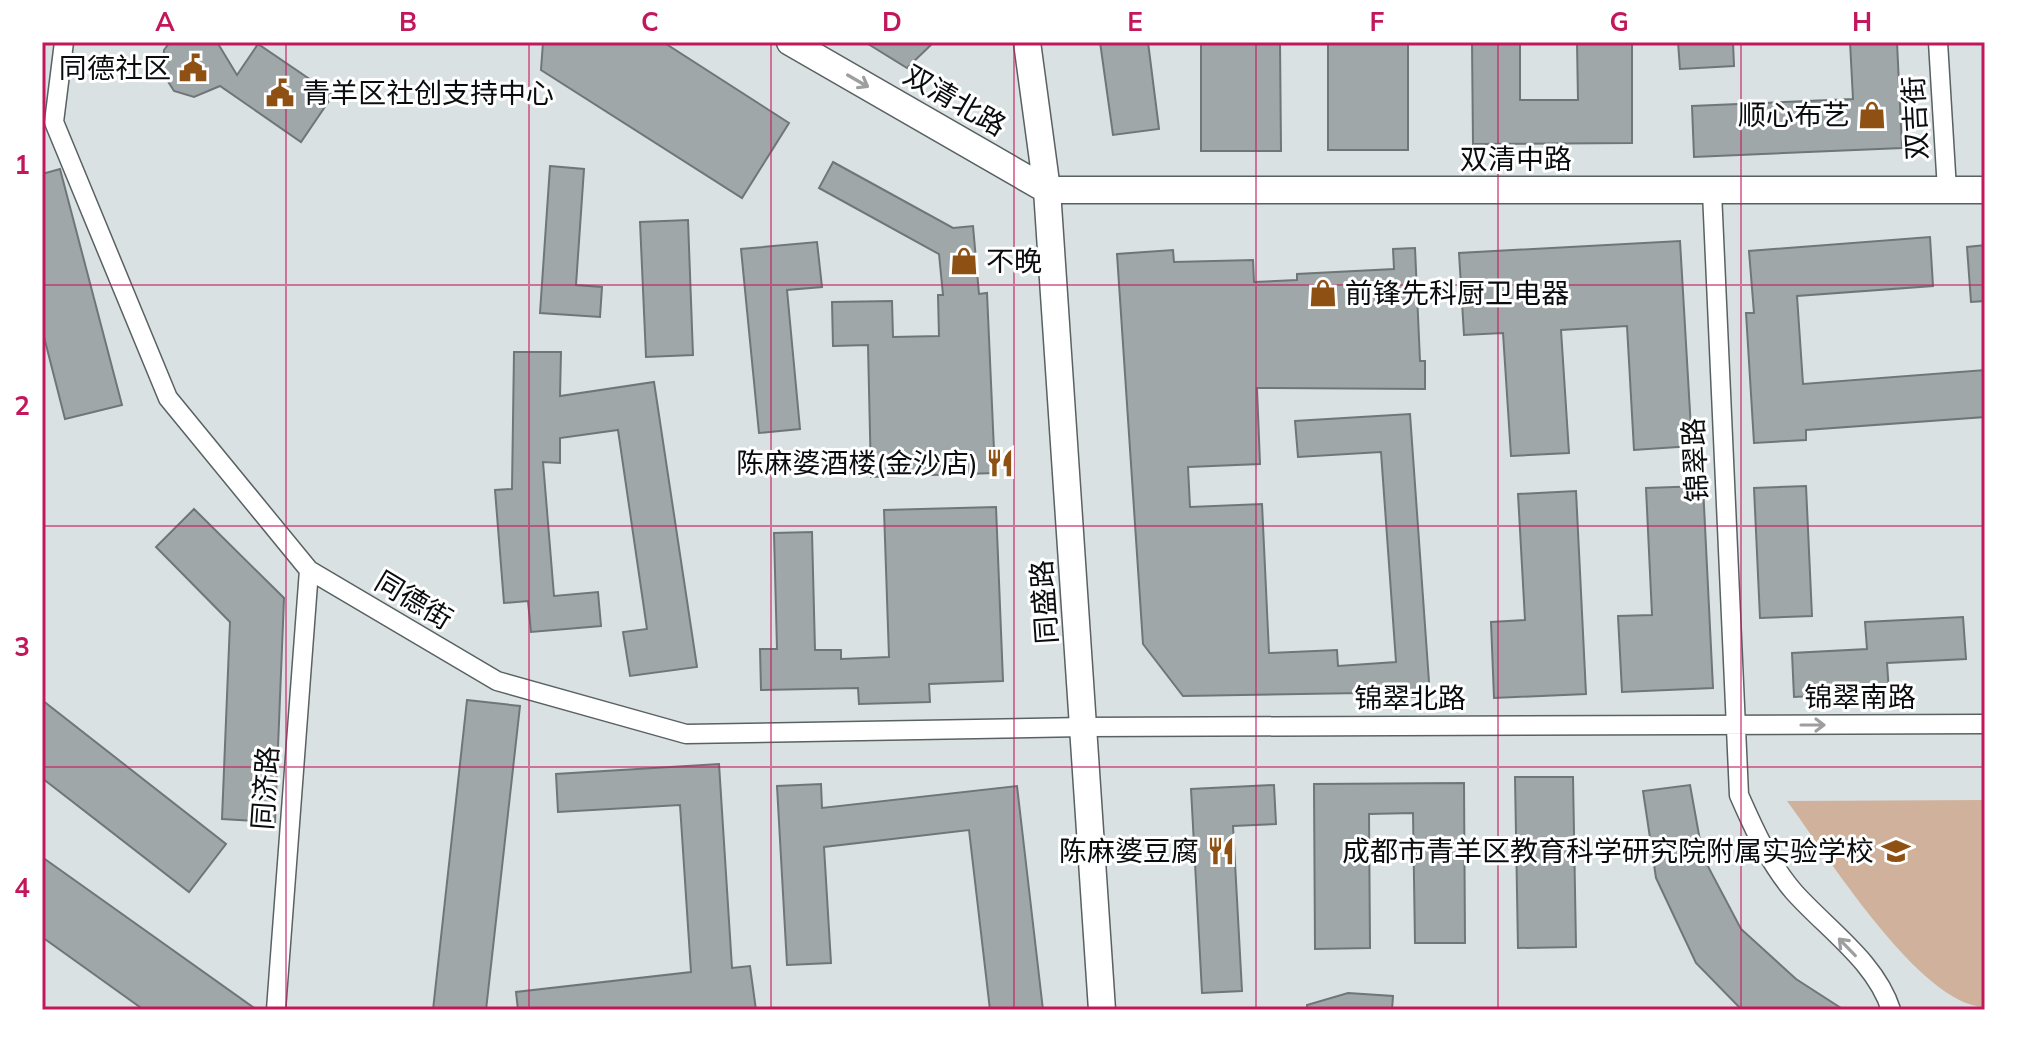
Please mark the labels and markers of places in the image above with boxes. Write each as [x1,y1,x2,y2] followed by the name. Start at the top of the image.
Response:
[59,50,171,85] place label: 同德社区
[178,53,208,83] public building icon: 同德社区
[302,75,554,110] place label: 青羊区社创支持中心
[265,78,295,108] public building icon: 青羊区社创支持中心
[1738,97,1850,132] place label: 顺心布艺
[1857,100,1887,130] shop icon: 顺心布艺
[986,243,1042,278] place label: 不晚
[949,246,979,276] shop icon: 不晚
[1345,275,1569,310] place label: 前锋先科厨卫电器
[1308,278,1338,308] shop icon: 前锋先科厨卫电器
[736,445,978,480] place label: 陈麻婆酒楼(金沙店)
[985,448,1015,478] restaurant icon: 陈麻婆酒楼(金沙店)
[1059,833,1199,868] place label: 陈麻婆豆腐
[1342,833,1874,868] place label: 成都市青羊区教育科学研究院附属实验学校
[1206,836,1236,866] restaurant icon: 陈麻婆豆腐
[1881,836,1911,866] school or university icon: 成都市青羊区教育科学研究院附属实验学校

